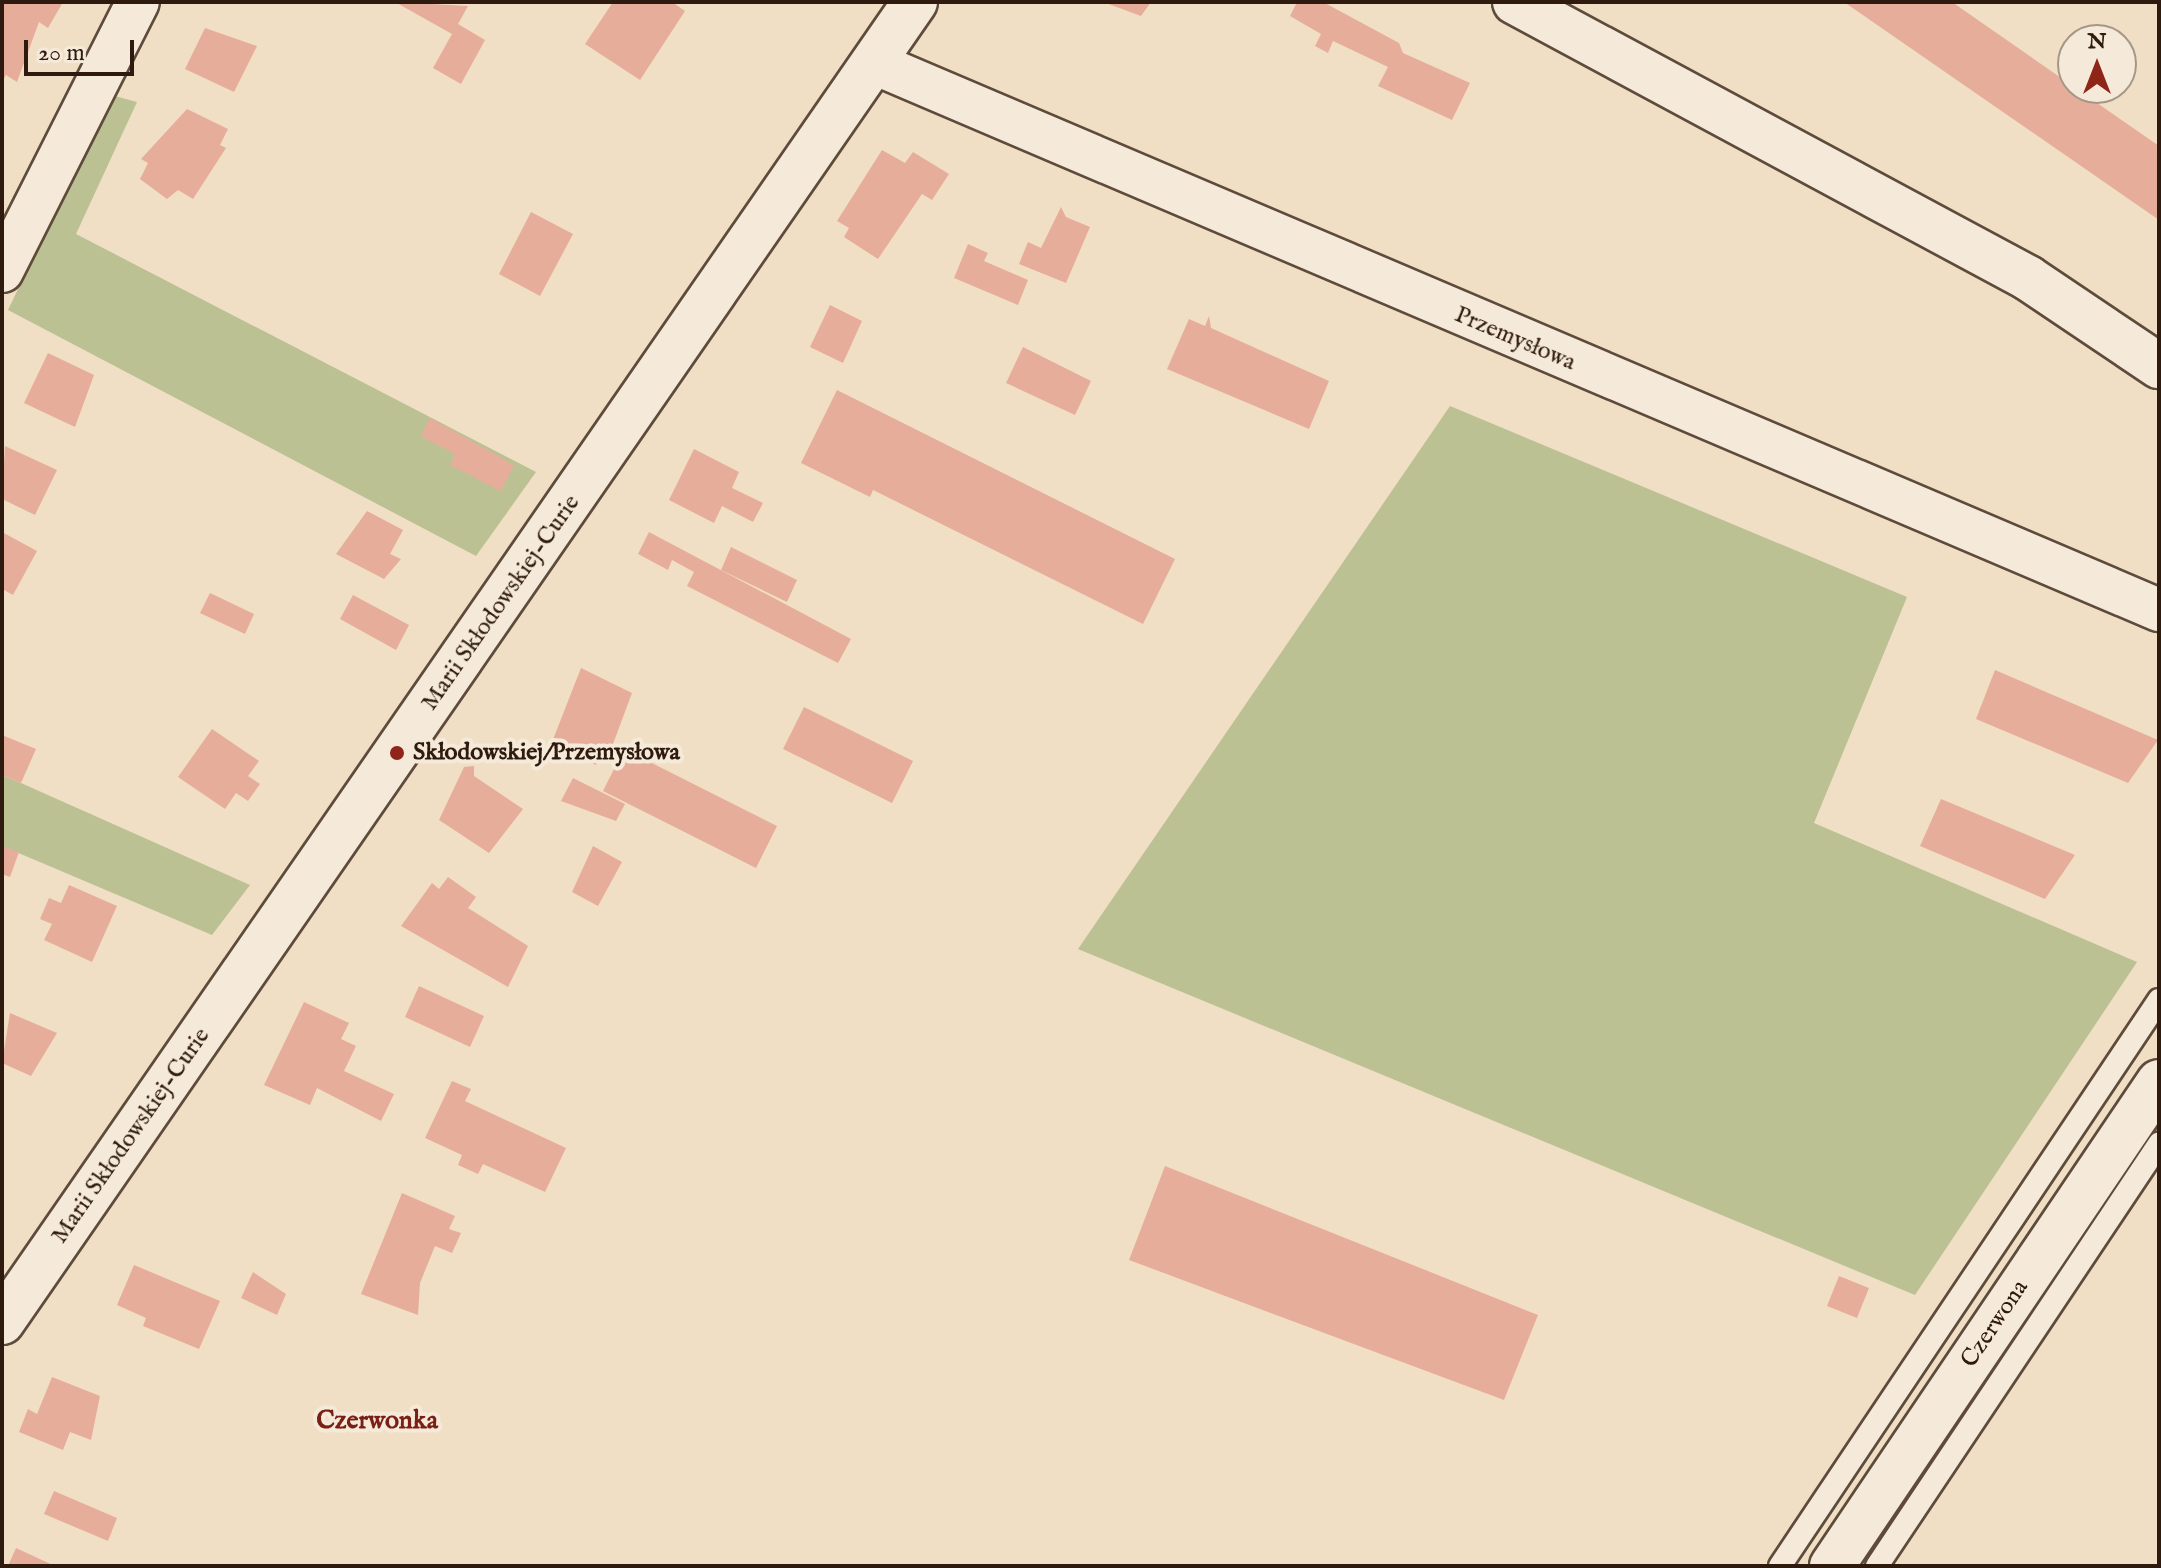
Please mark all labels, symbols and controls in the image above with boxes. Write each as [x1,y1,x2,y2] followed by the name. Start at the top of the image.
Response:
[28,24,138,74] scale bar
[2057,24,2137,104] north arrow
[2087,28,2107,56] text: N
[38,38,85,69] text: 20 m
[1450,301,1580,377] street label: Przemysłowa
[416,490,586,716] street label: Marii Skłodowskiej-Curie
[413,739,680,767] place label: Skłodowskiej/Przemysłowa
[388,744,406,762] marker: Skłodowskiej/Przemysłowa
[46,1023,216,1249] street label: Marii Skłodowskiej-Curie
[1955,1275,2035,1373] street label: Czerwona
[316,1405,438,1437] district label: Czerwonka

